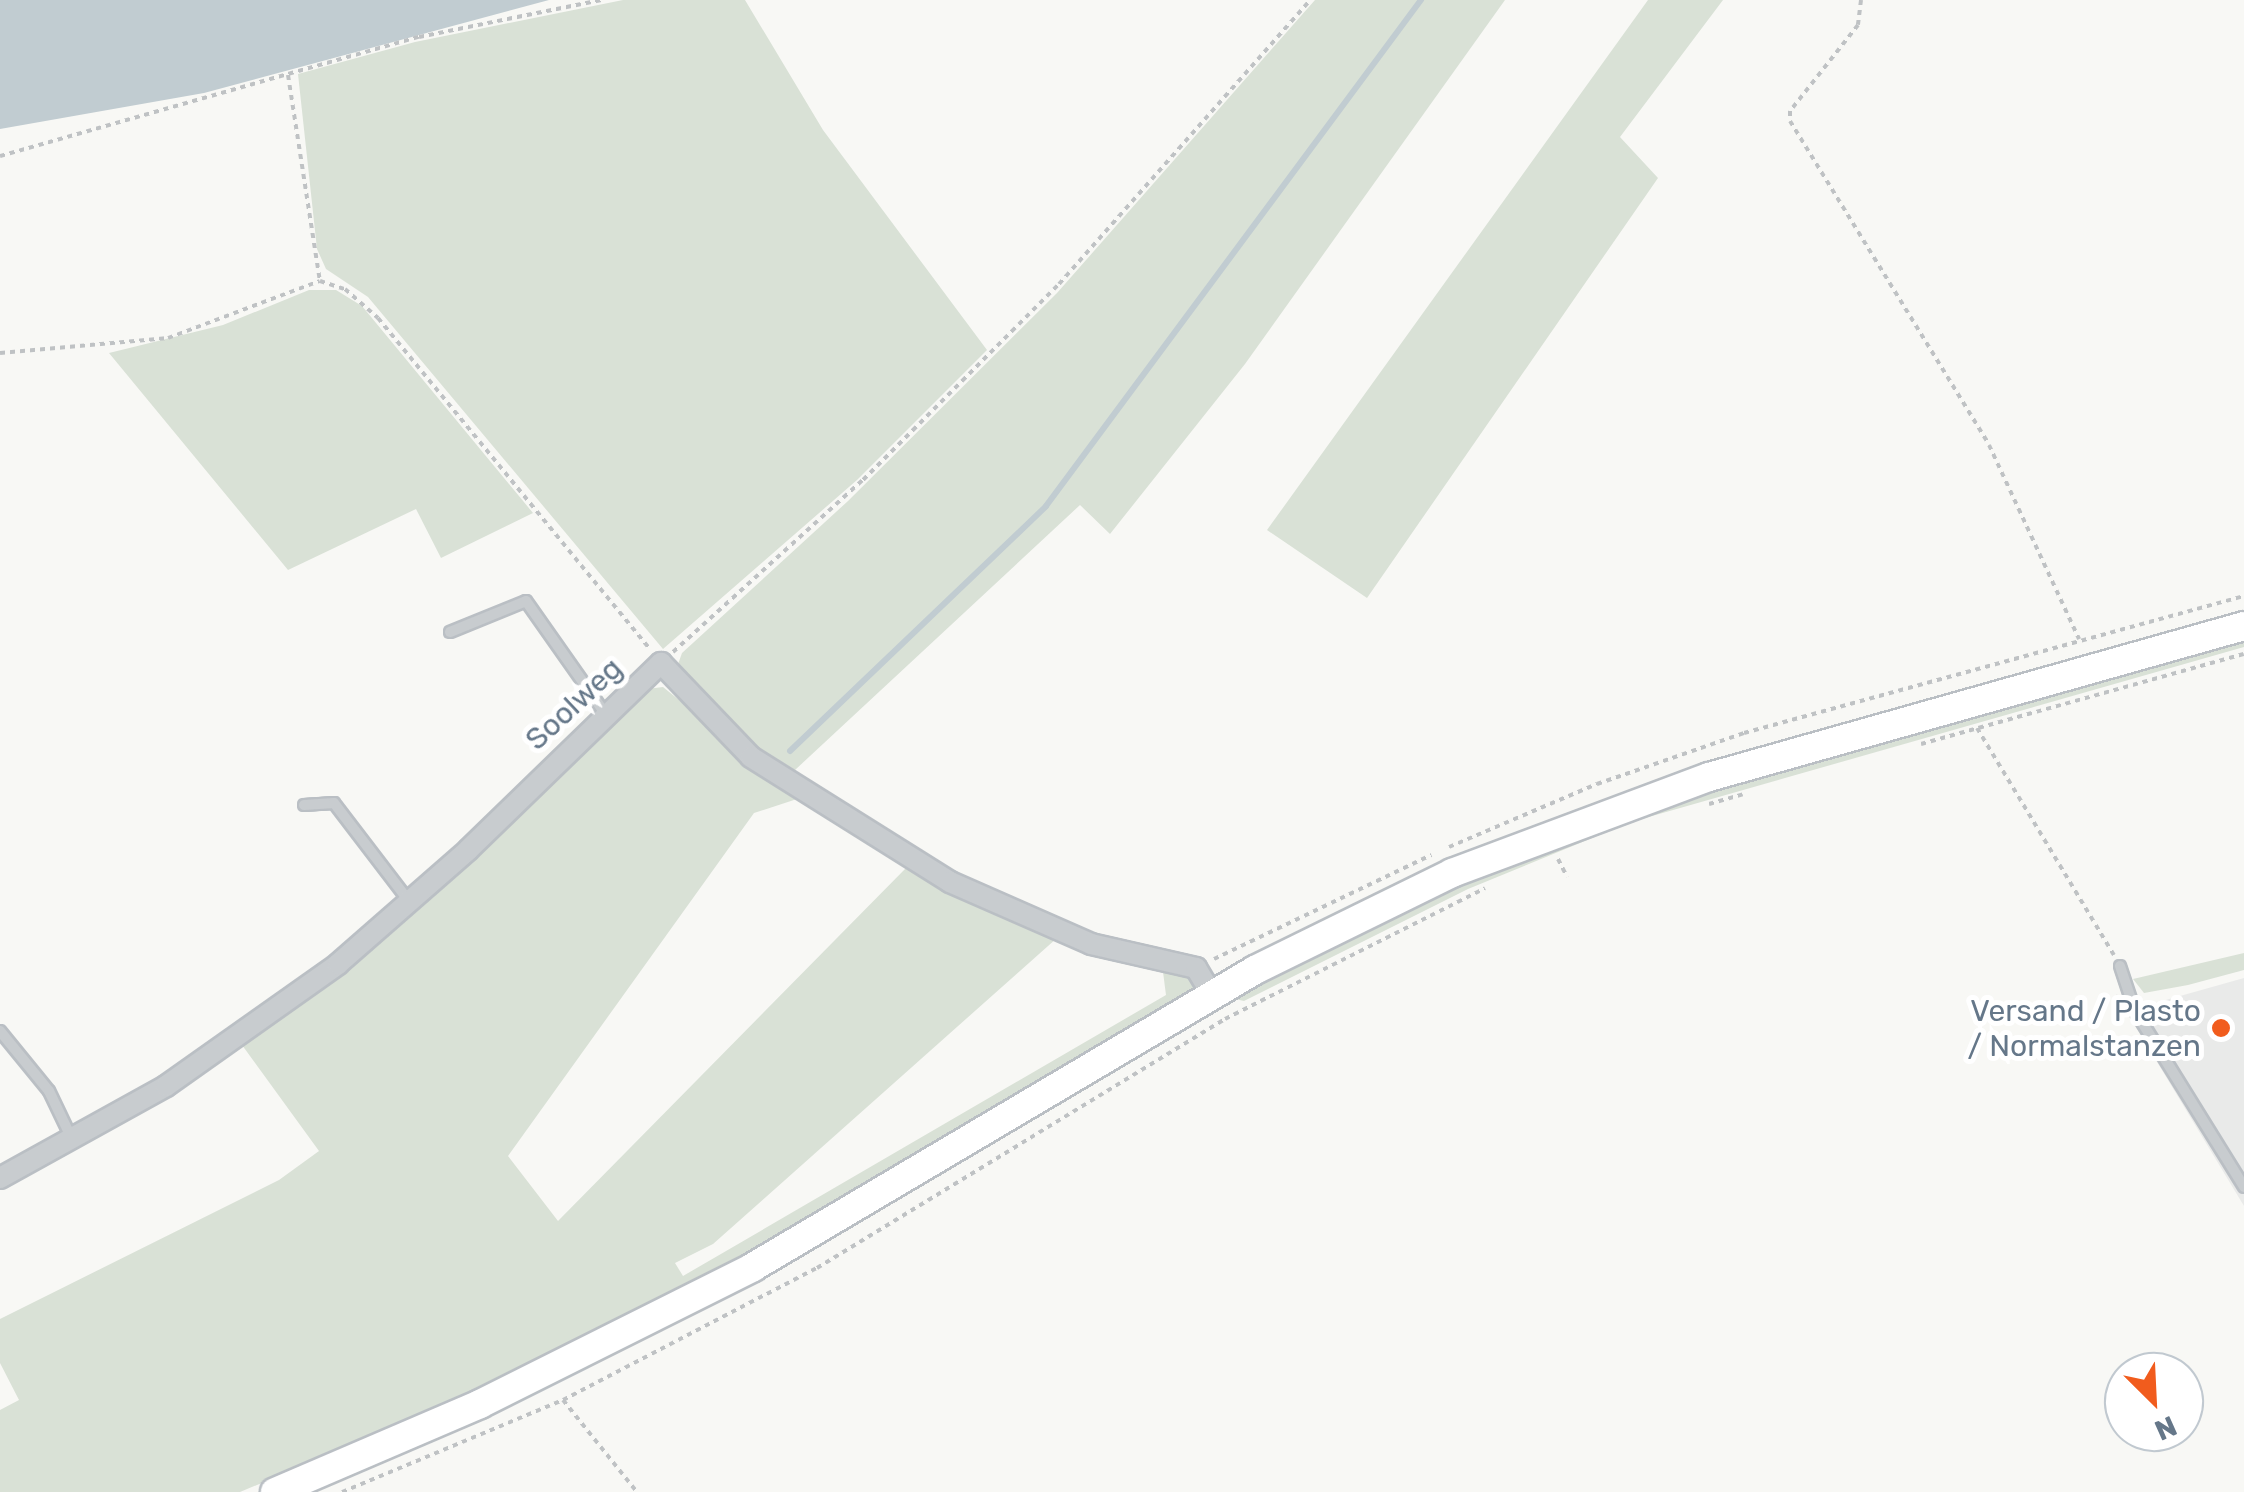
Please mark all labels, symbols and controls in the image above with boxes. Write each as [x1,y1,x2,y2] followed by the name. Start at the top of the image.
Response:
[518,650,630,758] street label: Soolweg
[1967,993,2201,1064] place label: Versand / Plasto / Normalstanzen
[2210,1017,2232,1039] marker: Versand / Plasto / Normalstanzen
[2104,1352,2204,1452] north arrow
[2150,1409,2182,1447] text: N

